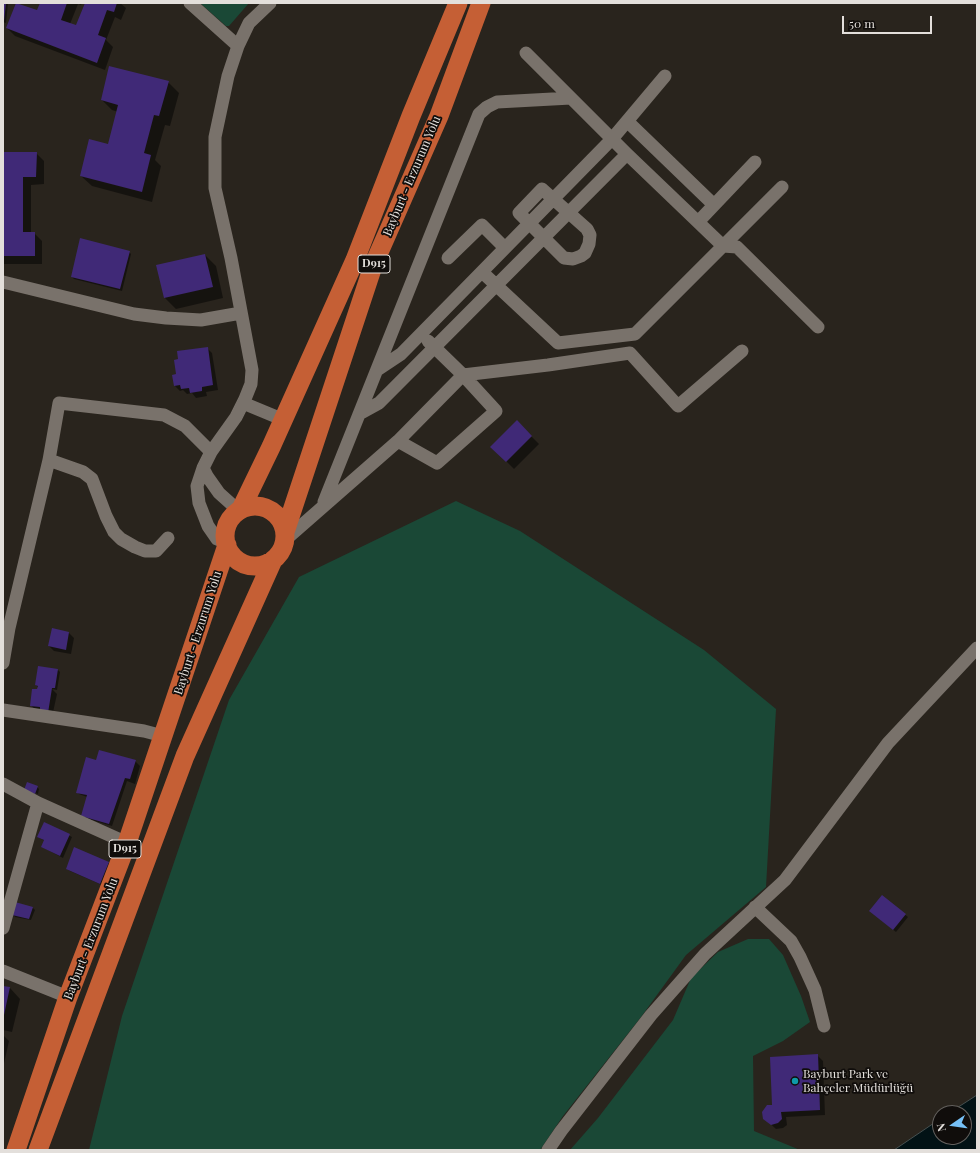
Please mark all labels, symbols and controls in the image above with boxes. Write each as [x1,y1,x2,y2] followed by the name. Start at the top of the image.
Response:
[844,8,934,34] scale bar
[849,15,875,31] text: 50 m
[380,114,444,238] street label: Bayburt - Erzurum Yolu
[358,255,390,273] road number: D915
[171,569,225,697] street label: Bayburt - Erzurum Yolu
[109,840,141,858] road number: D915
[61,876,121,1002] street label: Bayburt - Erzurum Yolu
[803,1067,913,1095] place label: Bayburt Park ve Bahçeler Müdürlüğü
[790,1076,800,1086] marker: Bayburt Park ve Bahçeler Müdürlüğü
[932,1105,972,1145] north arrow
[933,1122,949,1133] text: N

